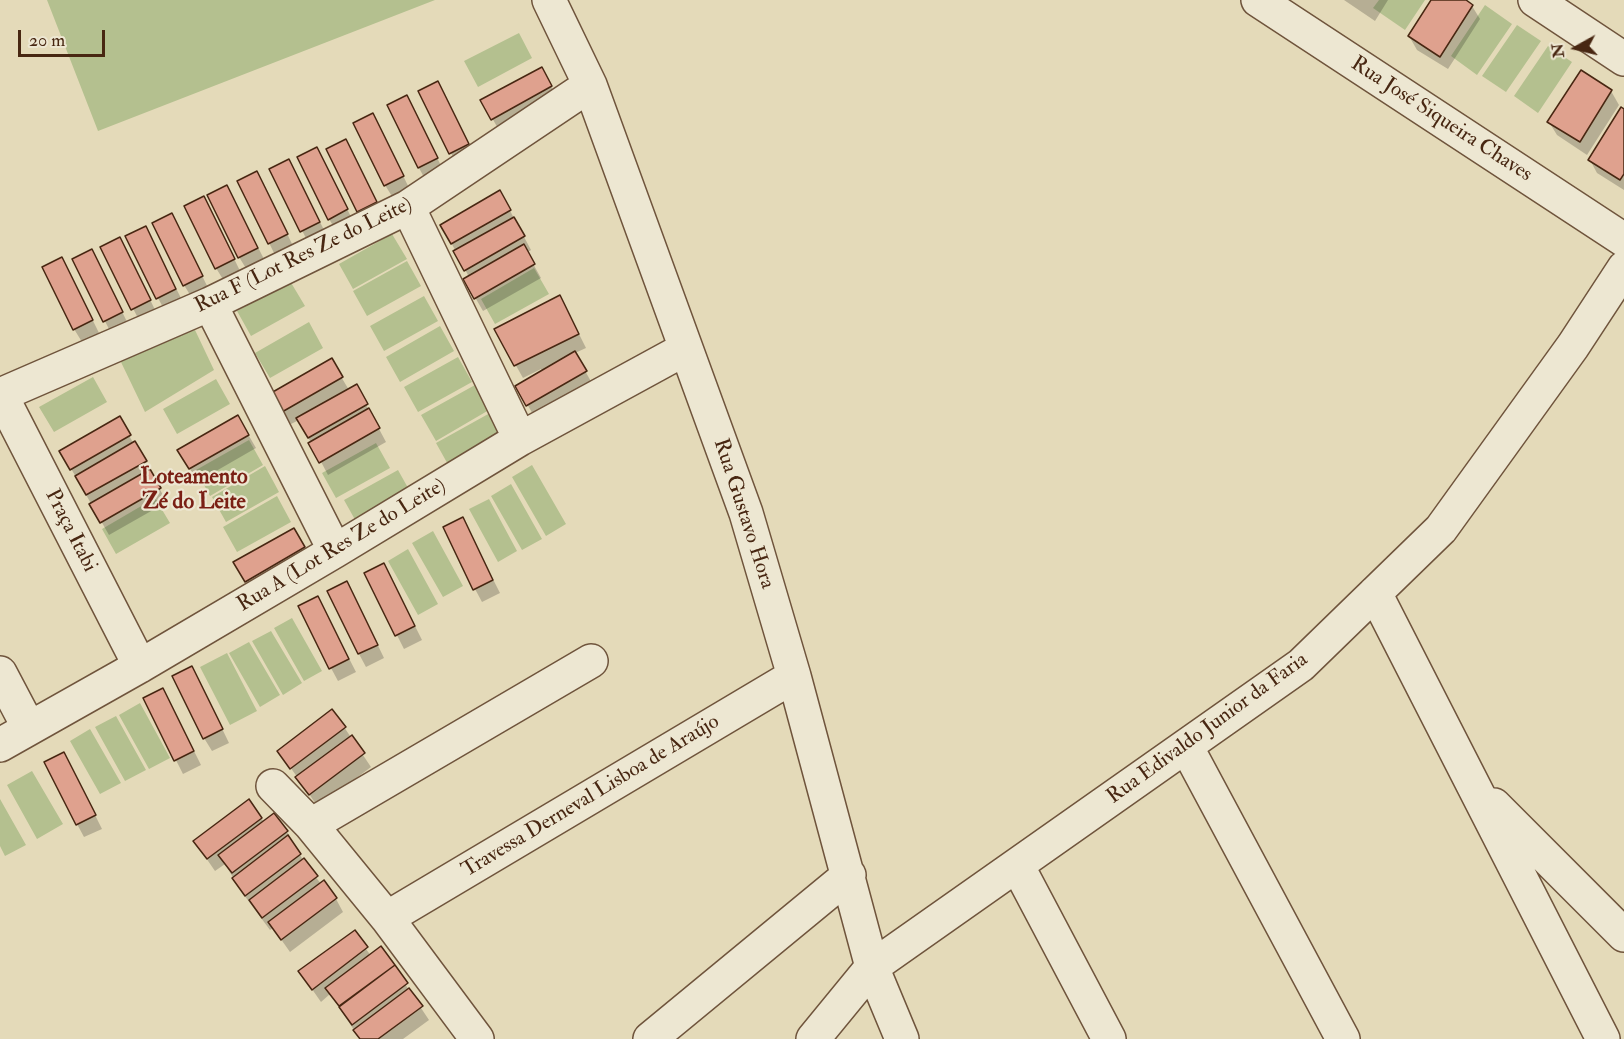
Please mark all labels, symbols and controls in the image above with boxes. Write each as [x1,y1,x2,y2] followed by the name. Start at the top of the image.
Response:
[21,18,108,56] scale bar
[1546,18,1606,78] north arrow
[29,29,65,52] text: 20 m
[1547,42,1569,59] text: N
[1346,52,1536,188] street label: Rua José Siqueira Chaves
[191,192,417,320] street label: Rua F (Lot Res Ze do Leite)
[707,436,779,592] street label: Rua Gustavo Hora
[140,465,248,516] district label: Loteamento Zé do Leite
[233,474,451,618] street label: Rua A (Lot Res Ze do Leite)
[38,485,102,577] street label: Praça Itabi
[1103,648,1313,810] street label: Rua Edivaldo Junior da Faria
[458,710,724,884] street label: Travessa Derneval Lisboa de Araújo

